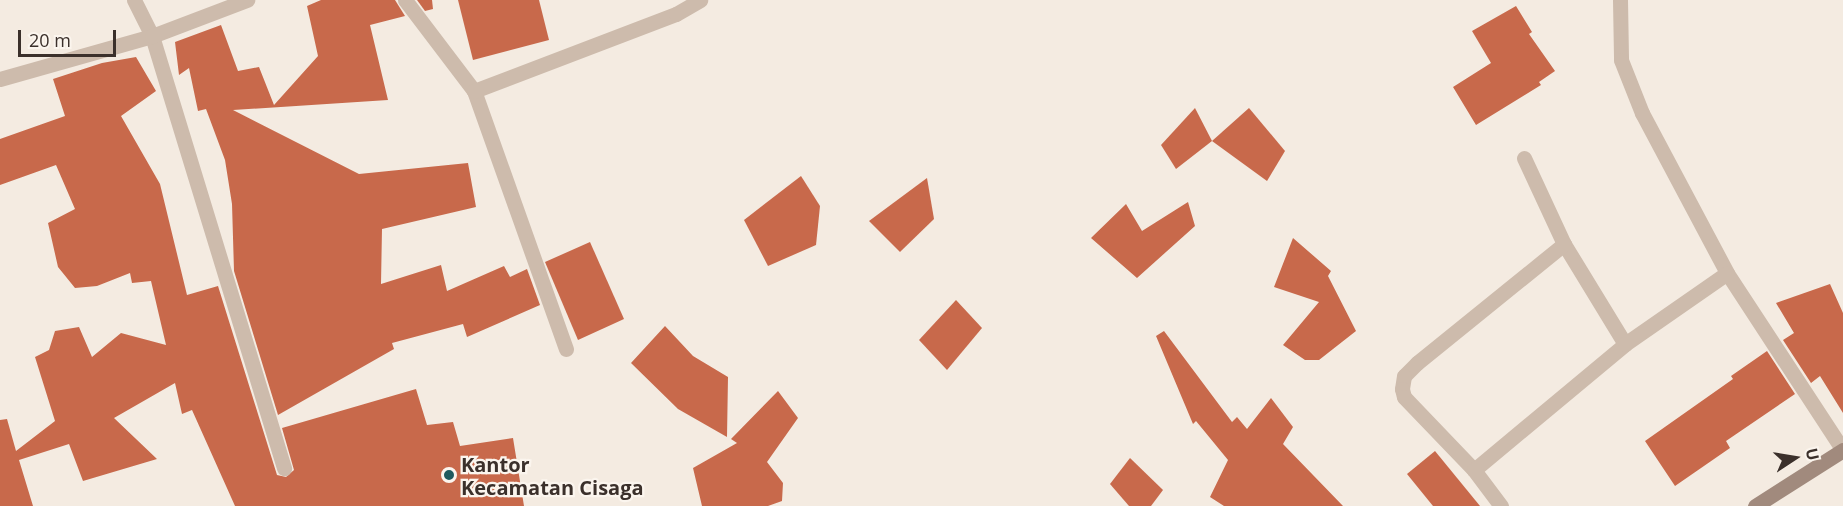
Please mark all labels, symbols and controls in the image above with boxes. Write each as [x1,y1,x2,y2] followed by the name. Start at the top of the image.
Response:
[21,18,118,56] scale bar
[29,28,71,52] text: 20 m
[1765,428,1825,488] north arrow
[1801,446,1825,462] text: U
[461,452,644,499] place label: Kantor Kecamatan Cisaga
[442,468,456,482] marker: Kantor Kecamatan Cisaga

